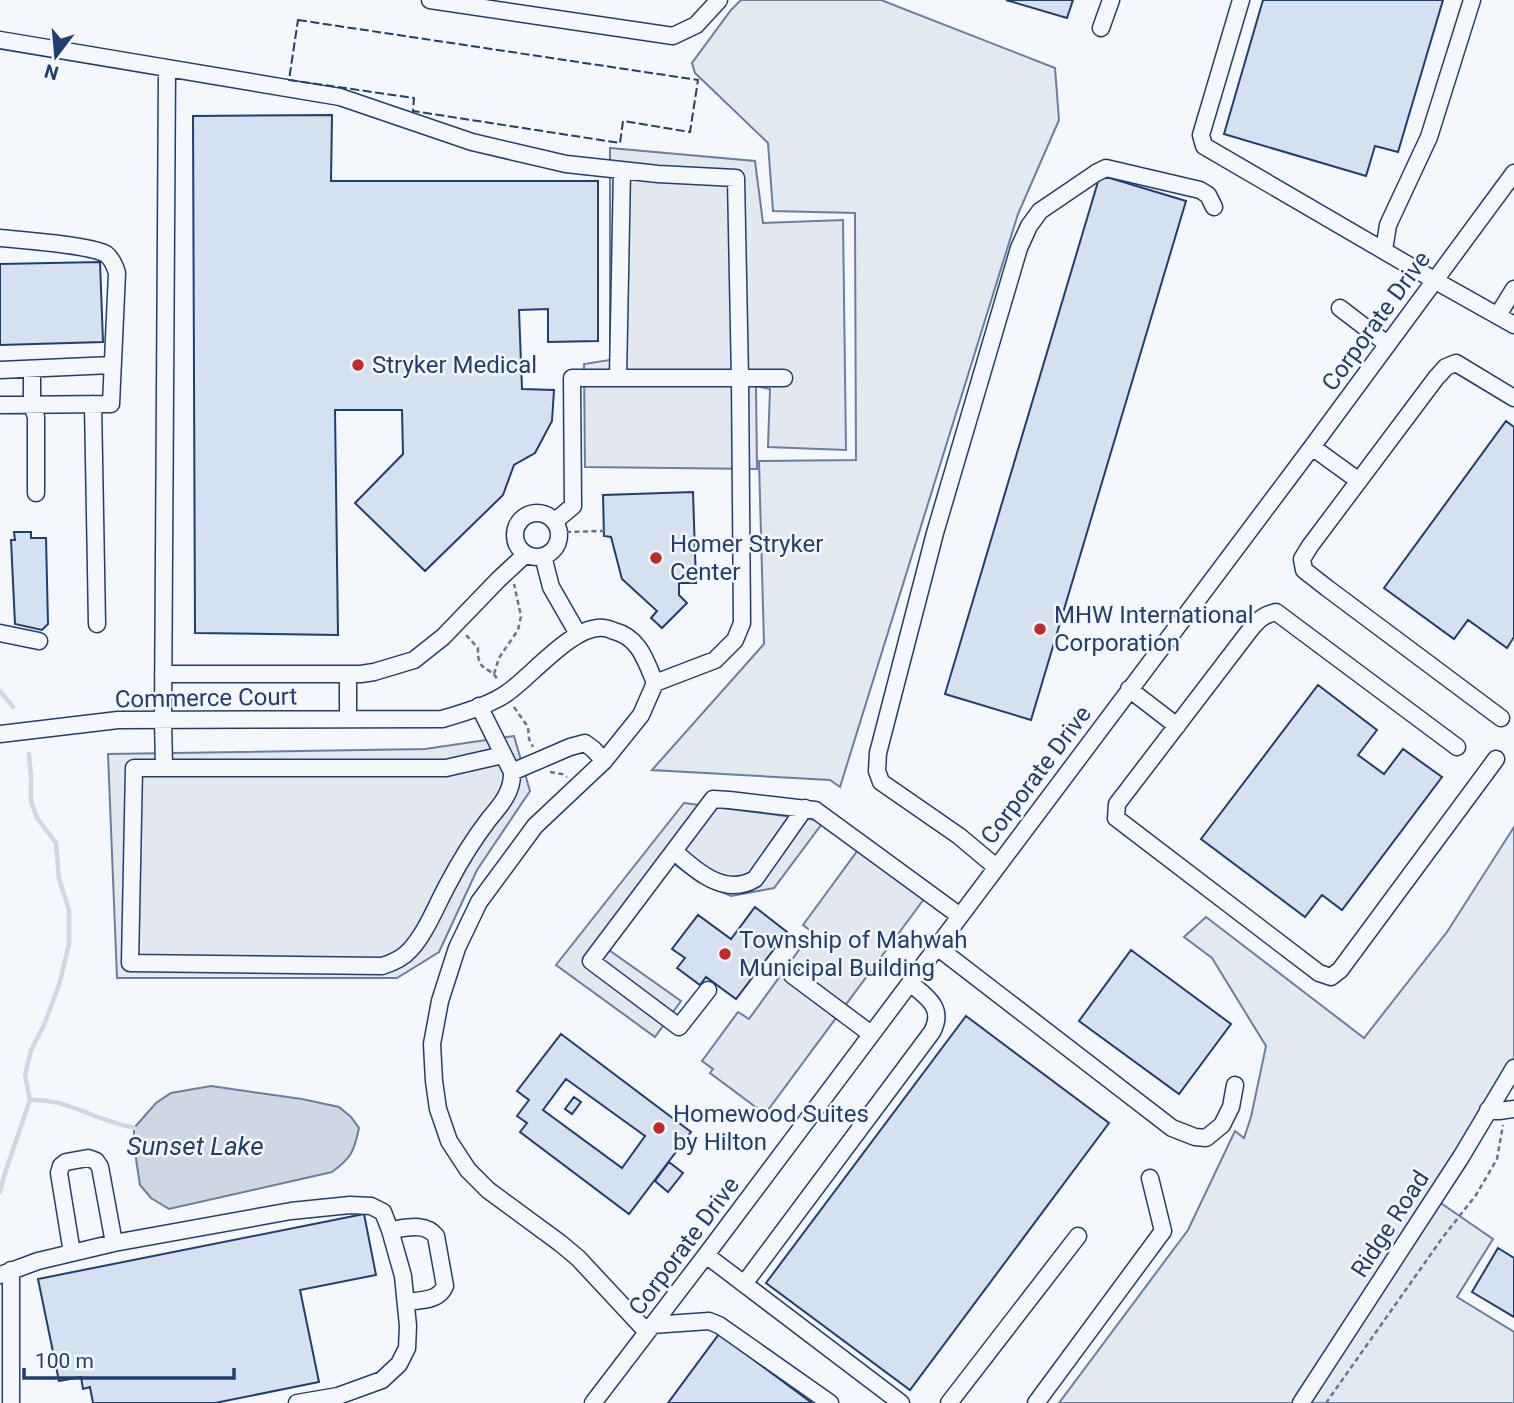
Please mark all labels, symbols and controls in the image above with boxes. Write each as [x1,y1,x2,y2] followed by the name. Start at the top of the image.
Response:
[21,21,91,91] north arrow
[42,59,61,85] text: N
[1316,246,1436,396] street label: Corporate Drive
[372,351,537,379] place label: Stryker Medical
[350,357,366,373] marker: Stryker Medical
[670,530,823,586] place label: Homer Stryker Center
[648,550,664,566] marker: Homer Stryker Center
[1054,601,1254,657] place label: MHW International Corporation
[1032,621,1048,637] marker: MHW International Corporation
[115,682,298,714] street label: Commerce Court
[975,700,1097,850] street label: Corporate Drive
[739,926,968,982] place label: Township of Mahwah Municipal Building
[717,946,733,962] marker: Township of Mahwah Municipal Building
[673,1100,869,1156] place label: Homewood Suites by Hilton
[651,1120,667,1136] marker: Homewood Suites by Hilton
[126,1131,264,1161] water label: Sunset Lake
[1345,1165,1435,1283] street label: Ridge Road
[623,1171,745,1321] street label: Corporate Drive
[24,1336,234,1380] scale bar
[35,1349,94,1373] text: 100 m

